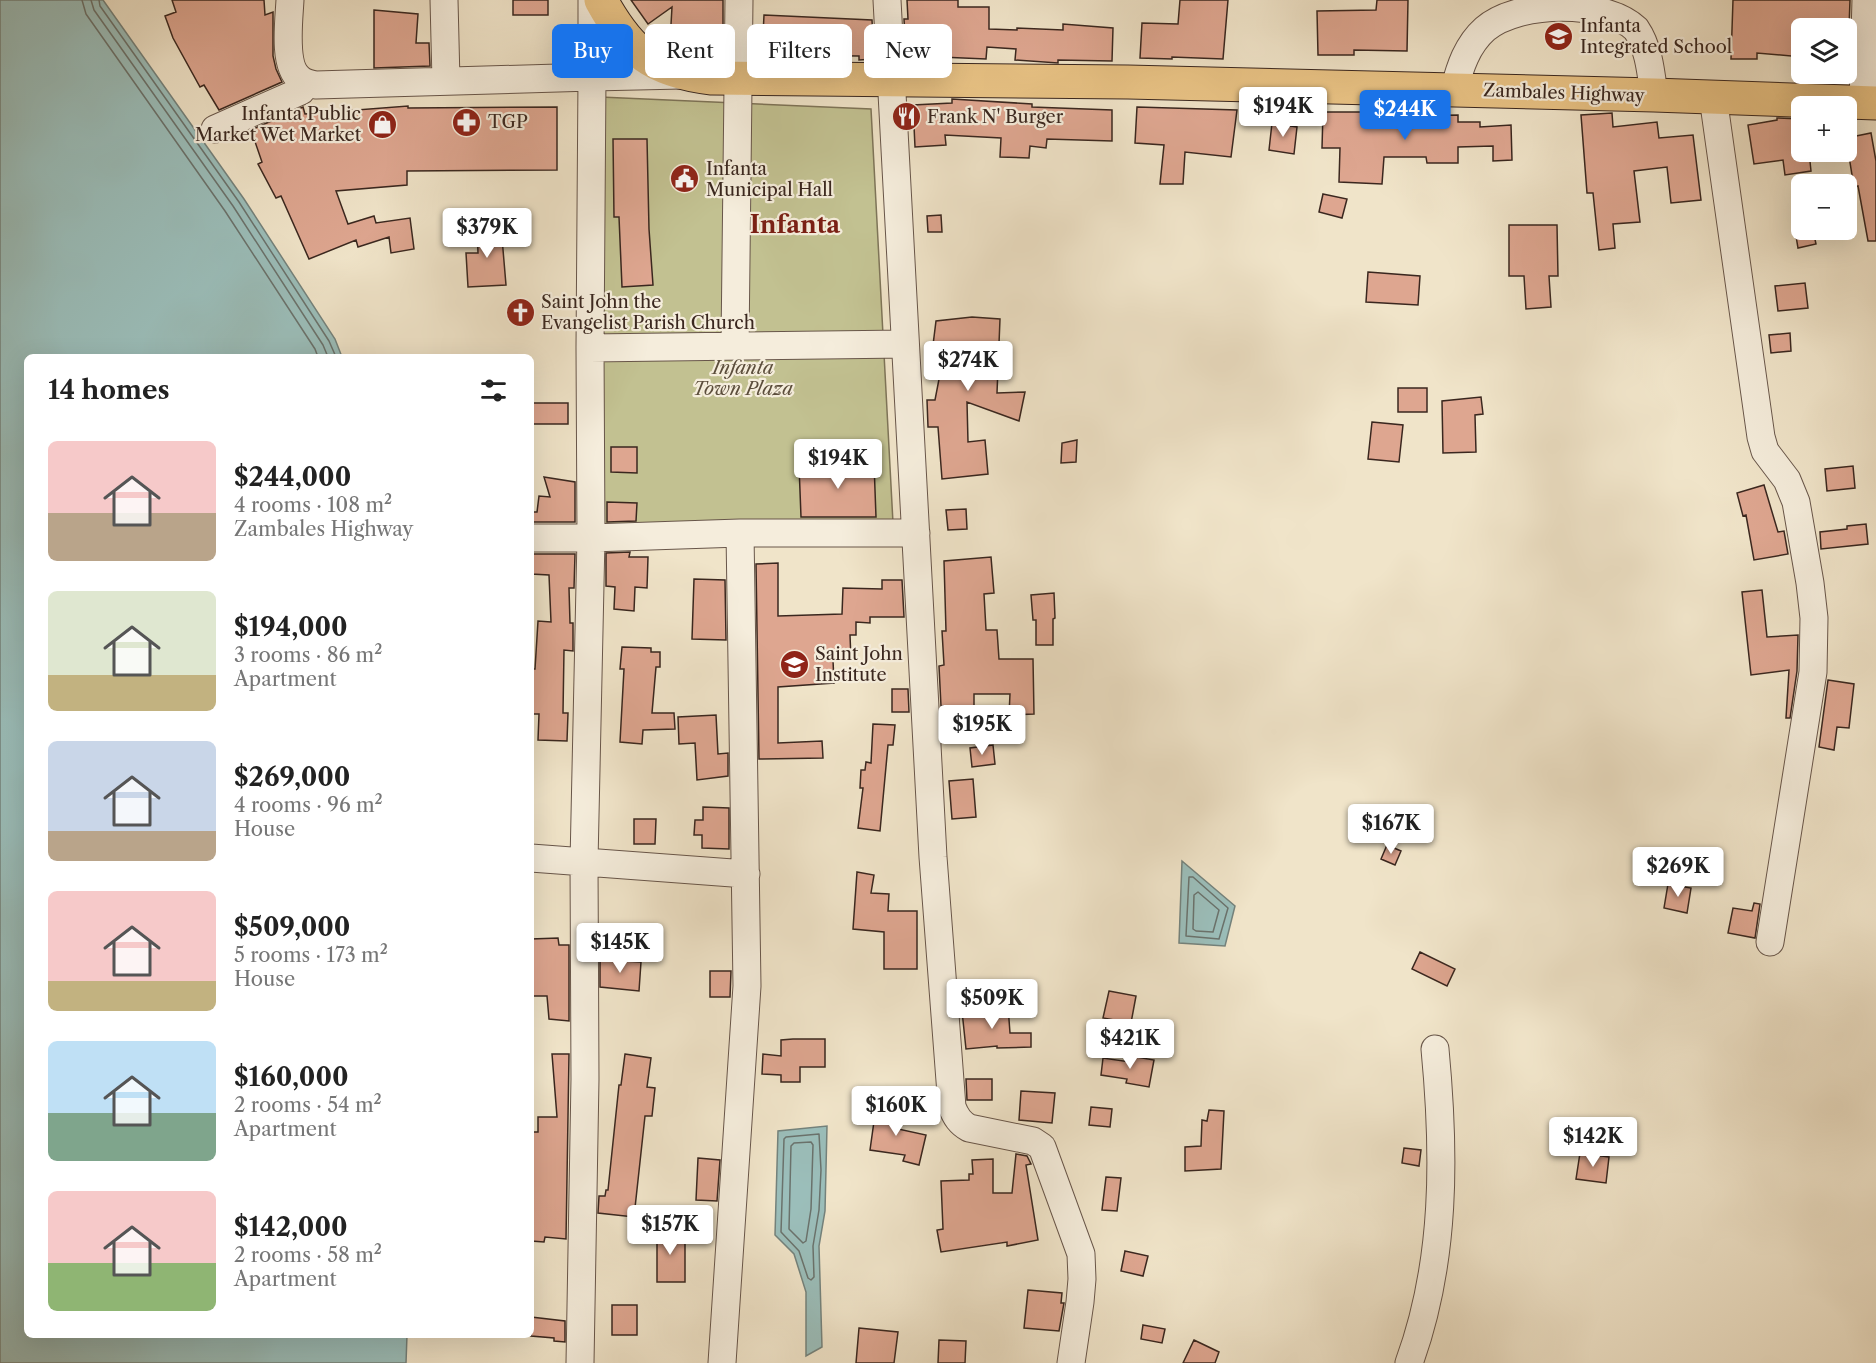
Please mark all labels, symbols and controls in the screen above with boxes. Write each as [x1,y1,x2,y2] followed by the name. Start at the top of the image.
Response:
[1580,15,1732,58] place label: Infanta Integrated School
[1791,18,1857,240] map controls
[1791,18,1857,84] button: layers
[1543,20,1575,52] school or university icon: Infanta Integrated School
[552,24,633,78] chip: Buy
[645,24,735,78] chip: Rent
[747,24,852,78] chip: Filters
[864,24,952,78] chip: New
[1483,79,1646,107] street label: Zambales Highway
[1241,87,1325,138] pin: $194K
[1363,90,1447,141] pin: $244K
[1253,94,1313,118] text: $194K
[1791,96,1857,162] button: +
[1374,97,1436,121] text: $244K
[890,101,922,133] restaurant icon: Frank N' Burger
[195,103,362,146] place label: Infanta Public Market Wet Market
[451,106,483,138] pharmacy icon: TGP
[927,106,1064,128] place label: Frank N' Burger
[366,108,398,140] shop icon: Infanta Public Market Wet Market
[488,111,528,133] place label: TGP
[706,158,833,201] place label: Infanta Municipal Hall
[669,163,701,195] public building icon: Infanta Municipal Hall
[1791,174,1857,240] button: −
[445,208,529,259] pin: $379K
[750,210,841,239] district label: Infanta
[457,215,517,239] text: $379K
[541,291,755,334] place label: Saint John the Evangelist Parish Church
[504,296,536,328] church icon: Saint John the Evangelist Parish Church
[926,341,1010,392] pin: $274K
[938,348,998,372] text: $274K
[693,357,793,400] park label: Infanta Town Plaza
[48,374,170,406] text: 14 homes
[477,374,510,407] icon: filters
[796,439,880,490] pin: $194K
[808,446,868,470] text: $194K
[234,461,351,493] text: $244,000
[96,465,168,537] icon: home
[234,493,392,517] text: 4 rooms · 108 m²
[234,517,413,541] text: Zambales Highway
[234,611,348,643] text: $194,000
[96,615,168,687] icon: home
[234,643,382,667] text: 3 rooms · 86 m²
[815,643,903,686] place label: Saint John Institute
[778,648,810,680] school or university icon: Saint John Institute
[234,667,337,691] text: Apartment
[940,705,1024,756] pin: $195K
[952,712,1012,736] text: $195K
[234,761,350,793] text: $269,000
[96,765,168,837] icon: home
[234,793,383,817] text: 4 rooms · 96 m²
[1349,804,1433,855] pin: $167K
[1362,811,1420,835] text: $167K
[234,817,295,841] text: House
[1636,847,1720,898] pin: $269K
[1647,854,1709,878] text: $269K
[234,911,350,943] text: $509,000
[96,915,168,987] icon: home
[578,923,662,974] pin: $145K
[590,930,650,954] text: $145K
[234,943,388,967] text: 5 rooms · 173 m²
[234,967,295,991] text: House
[950,979,1034,1030] pin: $509K
[961,986,1023,1010] text: $509K
[1088,1019,1172,1070] pin: $421K
[1100,1026,1160,1050] text: $421K
[234,1061,349,1093] text: $160,000
[96,1065,168,1137] icon: home
[854,1086,938,1137] pin: $160K
[234,1093,382,1117] text: 2 rooms · 54 m²
[866,1093,926,1117] text: $160K
[234,1117,337,1141] text: Apartment
[1551,1117,1635,1168] pin: $142K
[1563,1124,1623,1148] text: $142K
[628,1205,712,1256] pin: $157K
[234,1211,348,1243] text: $142,000
[641,1212,699,1236] text: $157K
[96,1215,168,1287] icon: home
[234,1243,382,1267] text: 2 rooms · 58 m²
[234,1267,337,1291] text: Apartment

